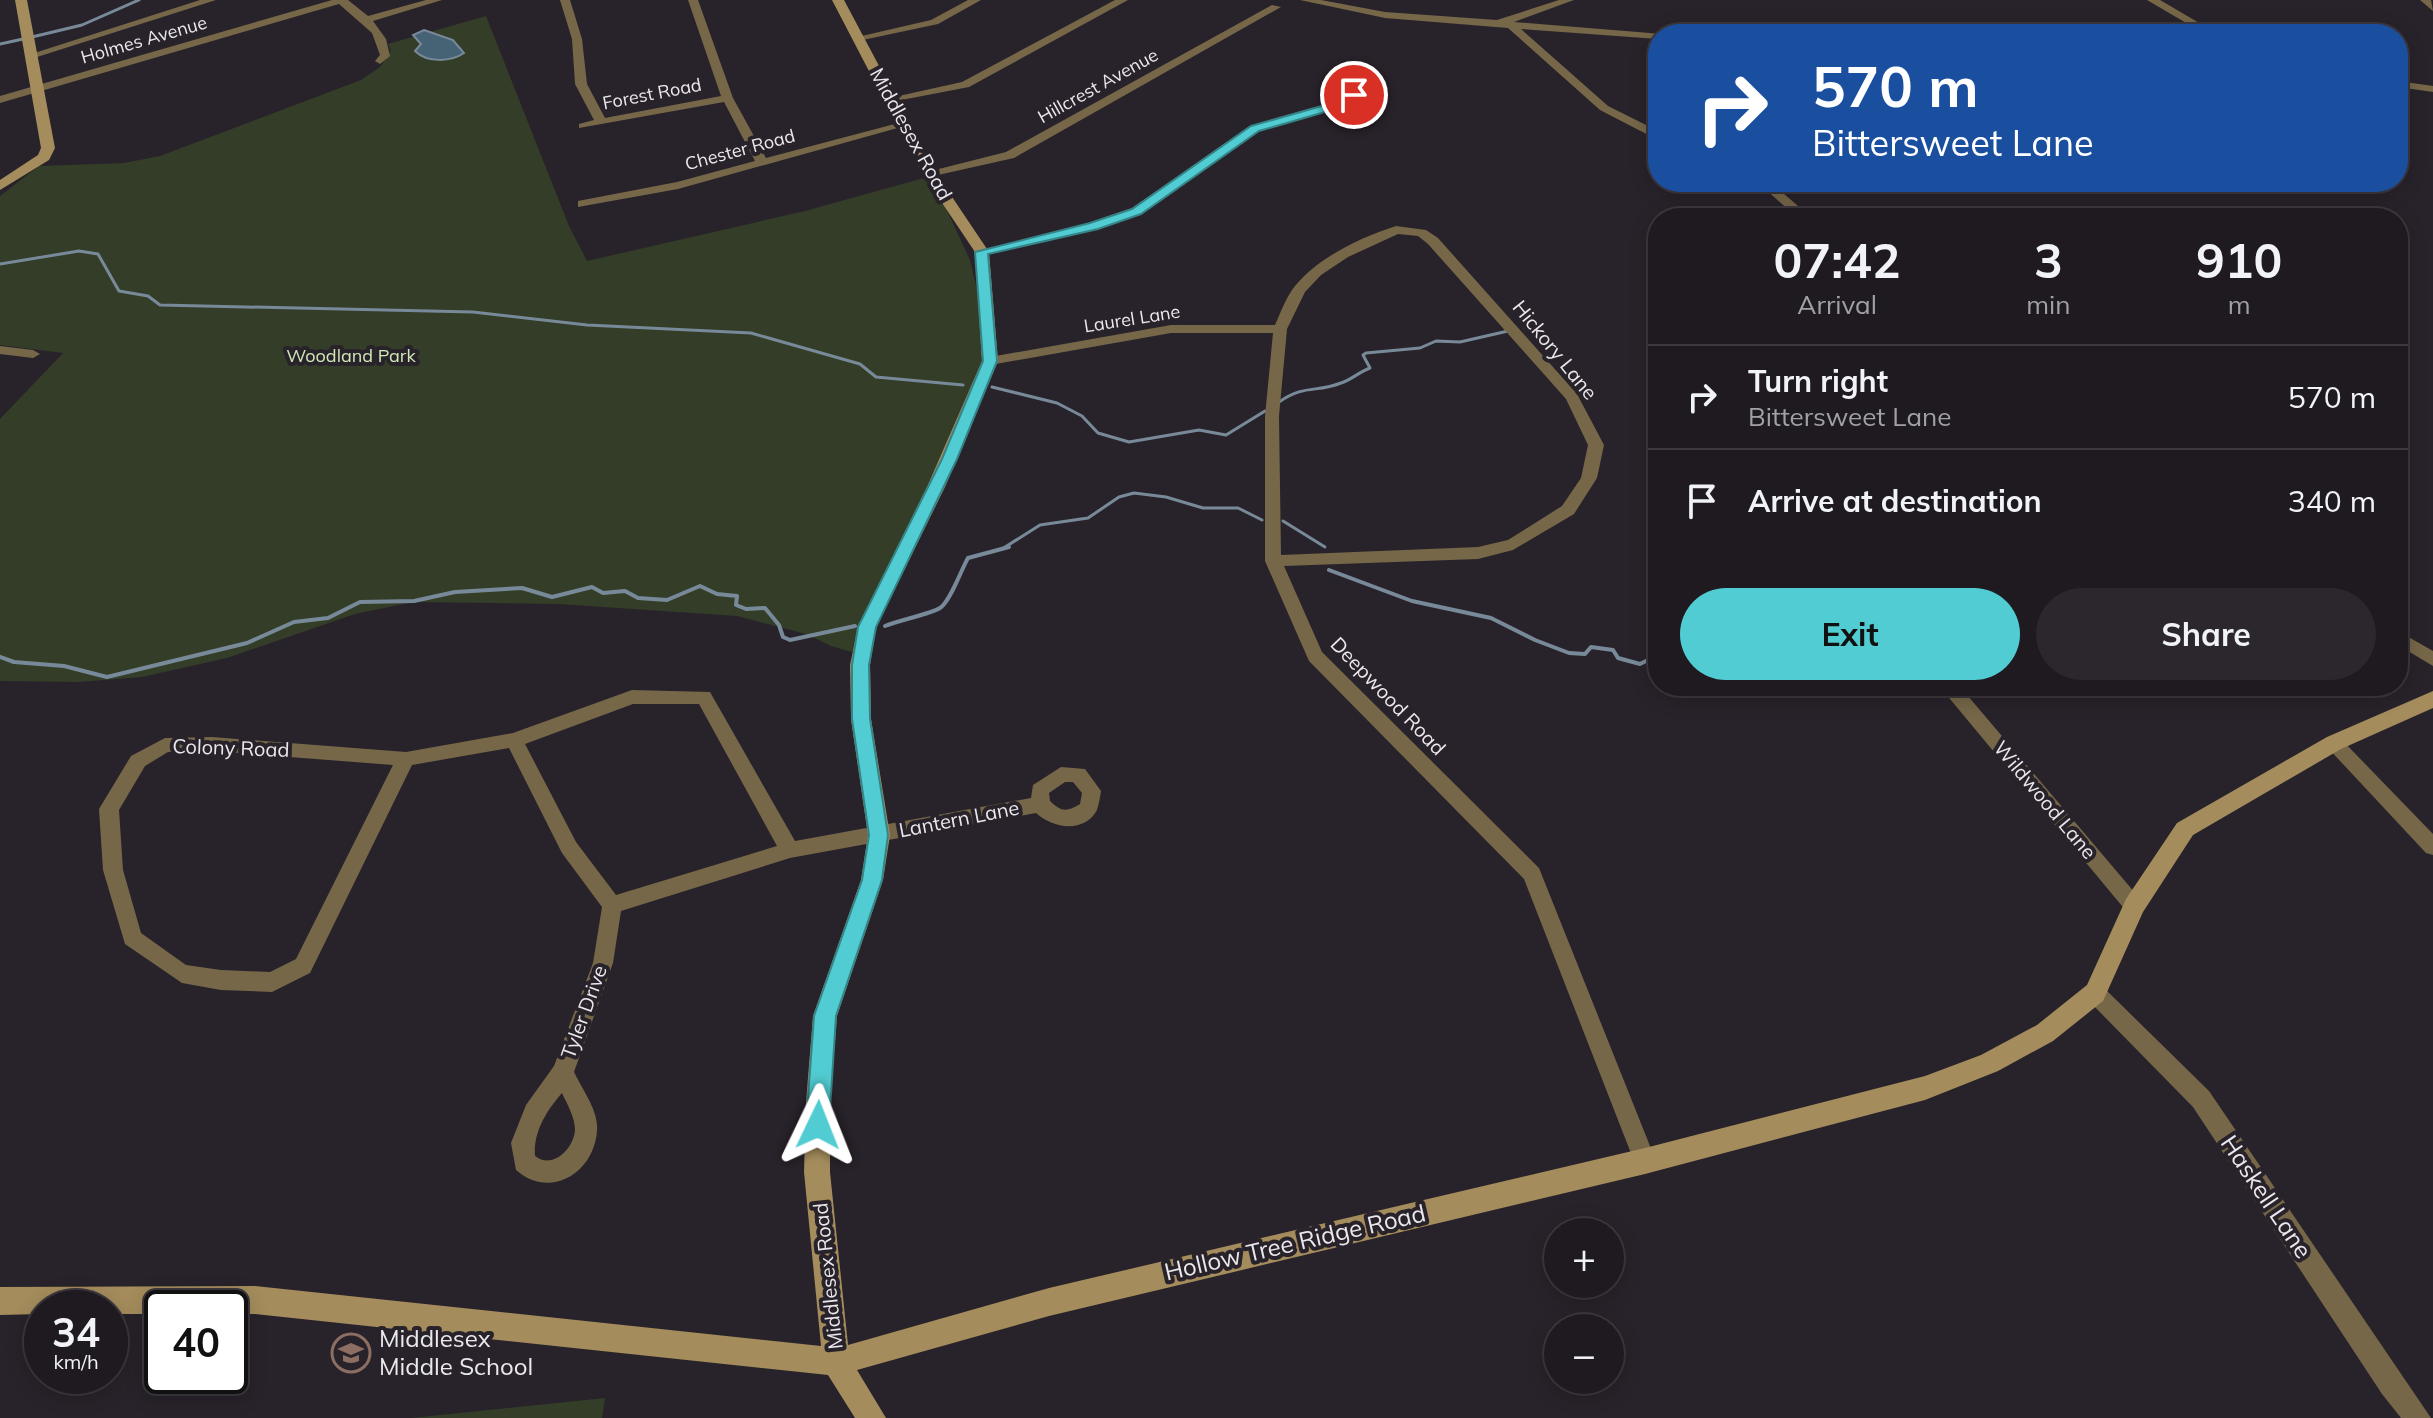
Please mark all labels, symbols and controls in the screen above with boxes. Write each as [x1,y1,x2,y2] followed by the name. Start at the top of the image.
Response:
[78,11,210,69] street label: Holmes Avenue
[1033,43,1162,128] street label: Hillcrest Avenue
[1812,51,1979,121] text: 570 m
[1680,56,1784,160] icon: right
[1320,61,1388,129] pin
[865,63,958,204] street label: Middlesex Road
[601,73,703,114] street label: Forest Road
[1332,73,1376,117] icon: arrive
[1812,120,2094,165] text: Bittersweet Lane
[682,124,797,175] street label: Chester Road
[1774,230,1901,290] text: 07:42
[2034,230,2063,290] text: 3
[2196,230,2282,290] text: 910
[1797,288,1877,321] text: Arrival
[2026,288,2070,321] text: min
[2228,288,2251,321] text: m
[1508,295,1603,404] street label: Hickory Lane
[1082,300,1182,337] street label: Laurel Lane
[286,344,416,367] park label: Woodland Park
[1748,362,1888,400] text: Turn right
[1680,375,1724,419] icon: right
[2288,378,2376,416] text: 570 m
[1748,400,1951,433] text: Bittersweet Lane
[1680,479,1724,523] icon: arrive
[1748,482,2042,520] text: Arrive at destination
[2288,482,2376,520] text: 340 m
[1680,588,2020,680] button: Exit
[2036,588,2376,680] button: Share
[1326,631,1451,760] street label: Deepwood Road
[172,733,290,762] street label: Colony Road
[1989,736,2102,864] street label: Wildwood Lane
[897,795,1021,842] street label: Lantern Lane
[555,962,612,1062] street label: Tyler Drive
[776,1083,860,1167] position arrow
[2215,1129,2319,1264] street label: Haskell Lane
[1161,1197,1428,1287] street label: Hollow Tree Ridge Road
[807,1202,848,1351] street label: Middlesex Road
[1544,1218,1624,1394] map controls
[1544,1218,1624,1298] button: +
[144,1290,248,1394] speed limit sign: 40
[52,1307,100,1357] text: 34
[1544,1314,1624,1394] button: −
[379,1323,533,1381] place label: Middlesex Middle School
[330,1332,372,1374] school or university icon: Middlesex Middle School
[53,1349,99,1374] text: km/h

